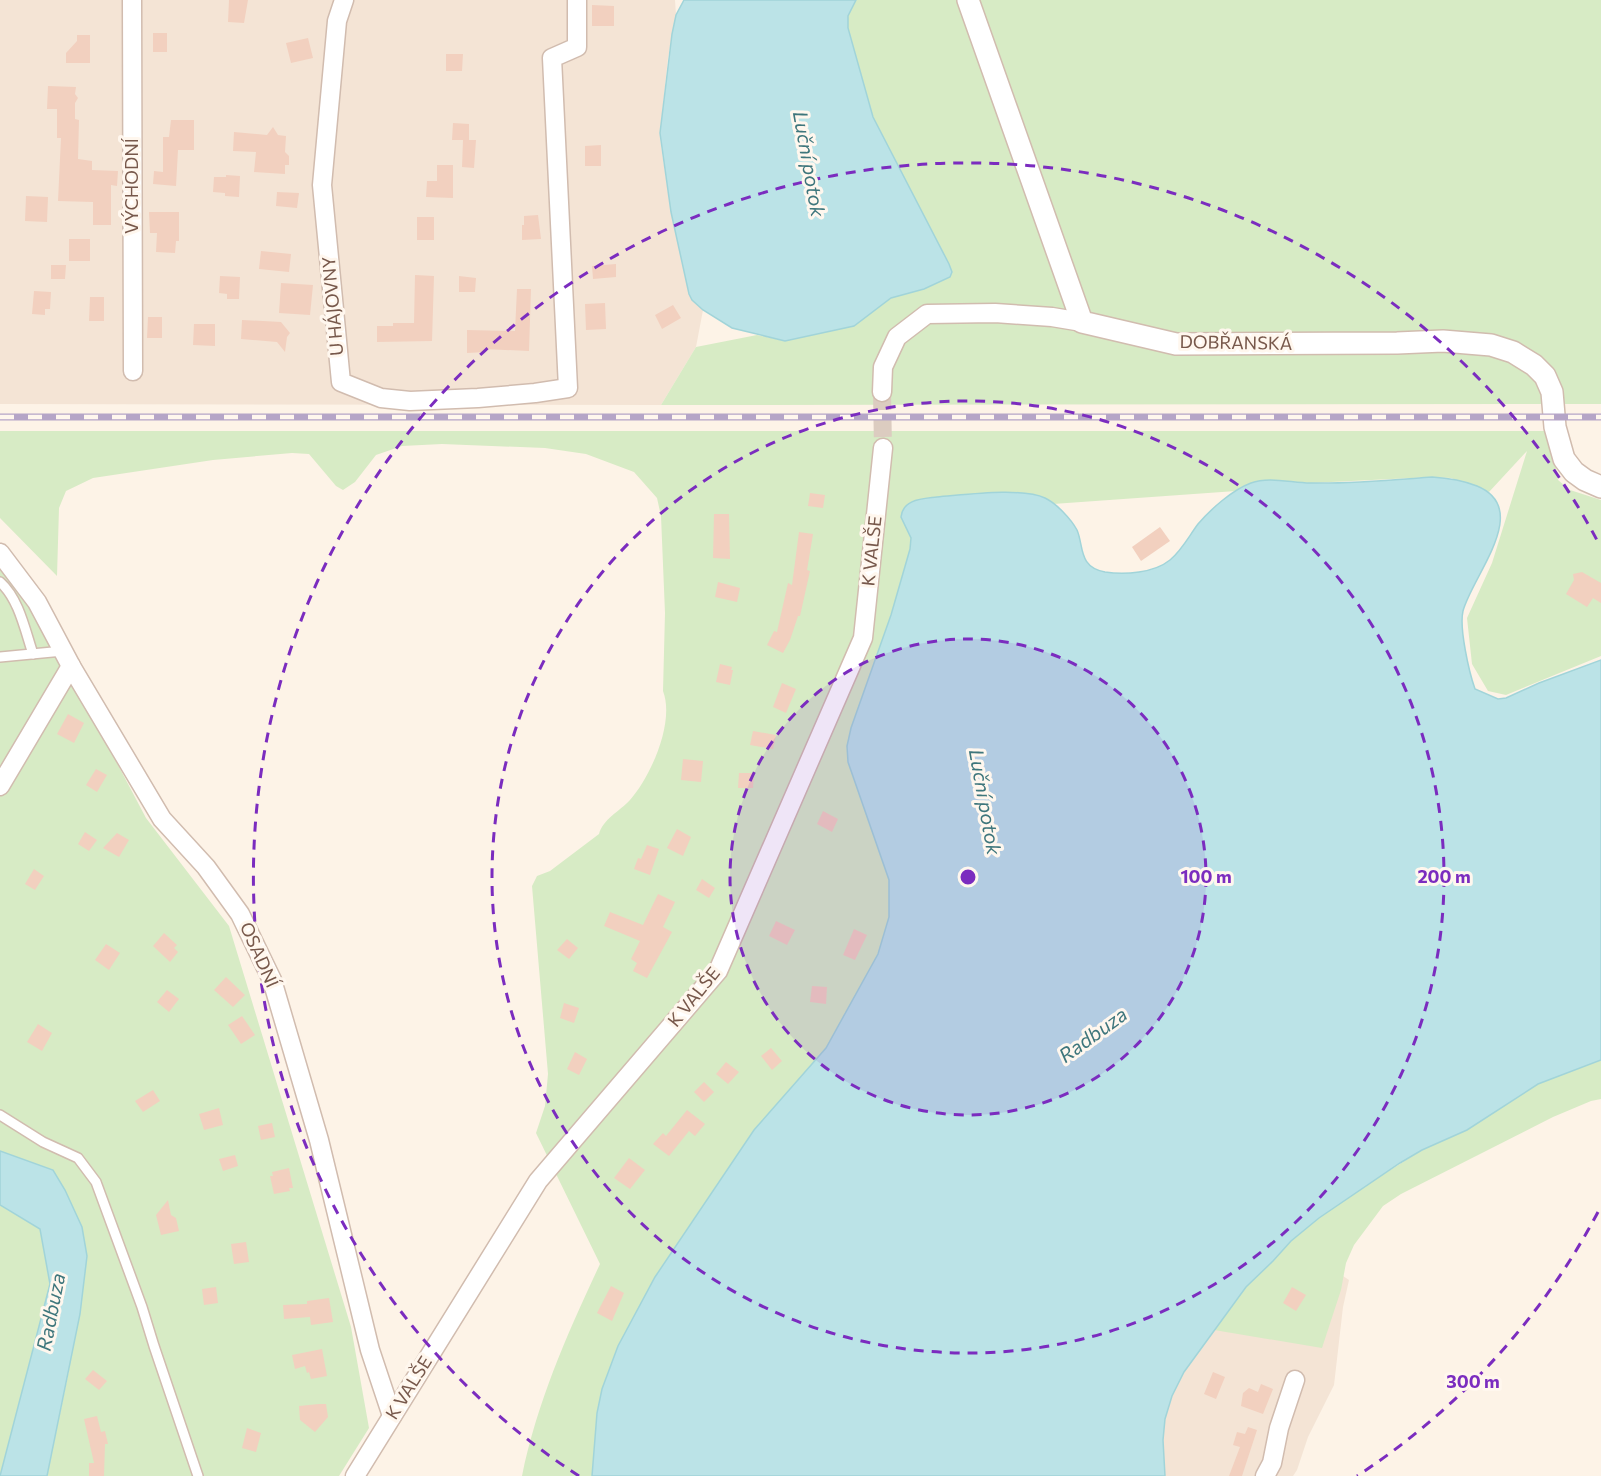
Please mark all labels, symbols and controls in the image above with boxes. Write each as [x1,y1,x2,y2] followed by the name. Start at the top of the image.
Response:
[789,109,831,220] water label: Luční potok
[120,137,142,234] street label: VÝCHODNÍ
[317,255,347,357] street label: U HÁJOVNY
[1179,330,1293,354] street label: DOBŘANSKÁ
[856,515,886,587] street label: K VALŠE
[965,747,1007,858] water label: Luční potok
[1180,865,1232,887] text: 100 m
[1417,865,1471,887] text: 200 m
[958,867,978,887] centre of rings
[236,918,284,992] street label: OSADNÍ
[662,962,724,1031] street label: K VALŠE
[1053,1001,1131,1067] water label: Radbuza
[31,1271,69,1353] water label: Radbuza
[380,1352,436,1423] street label: K VALŠE
[1446,1370,1500,1392] text: 300 m

